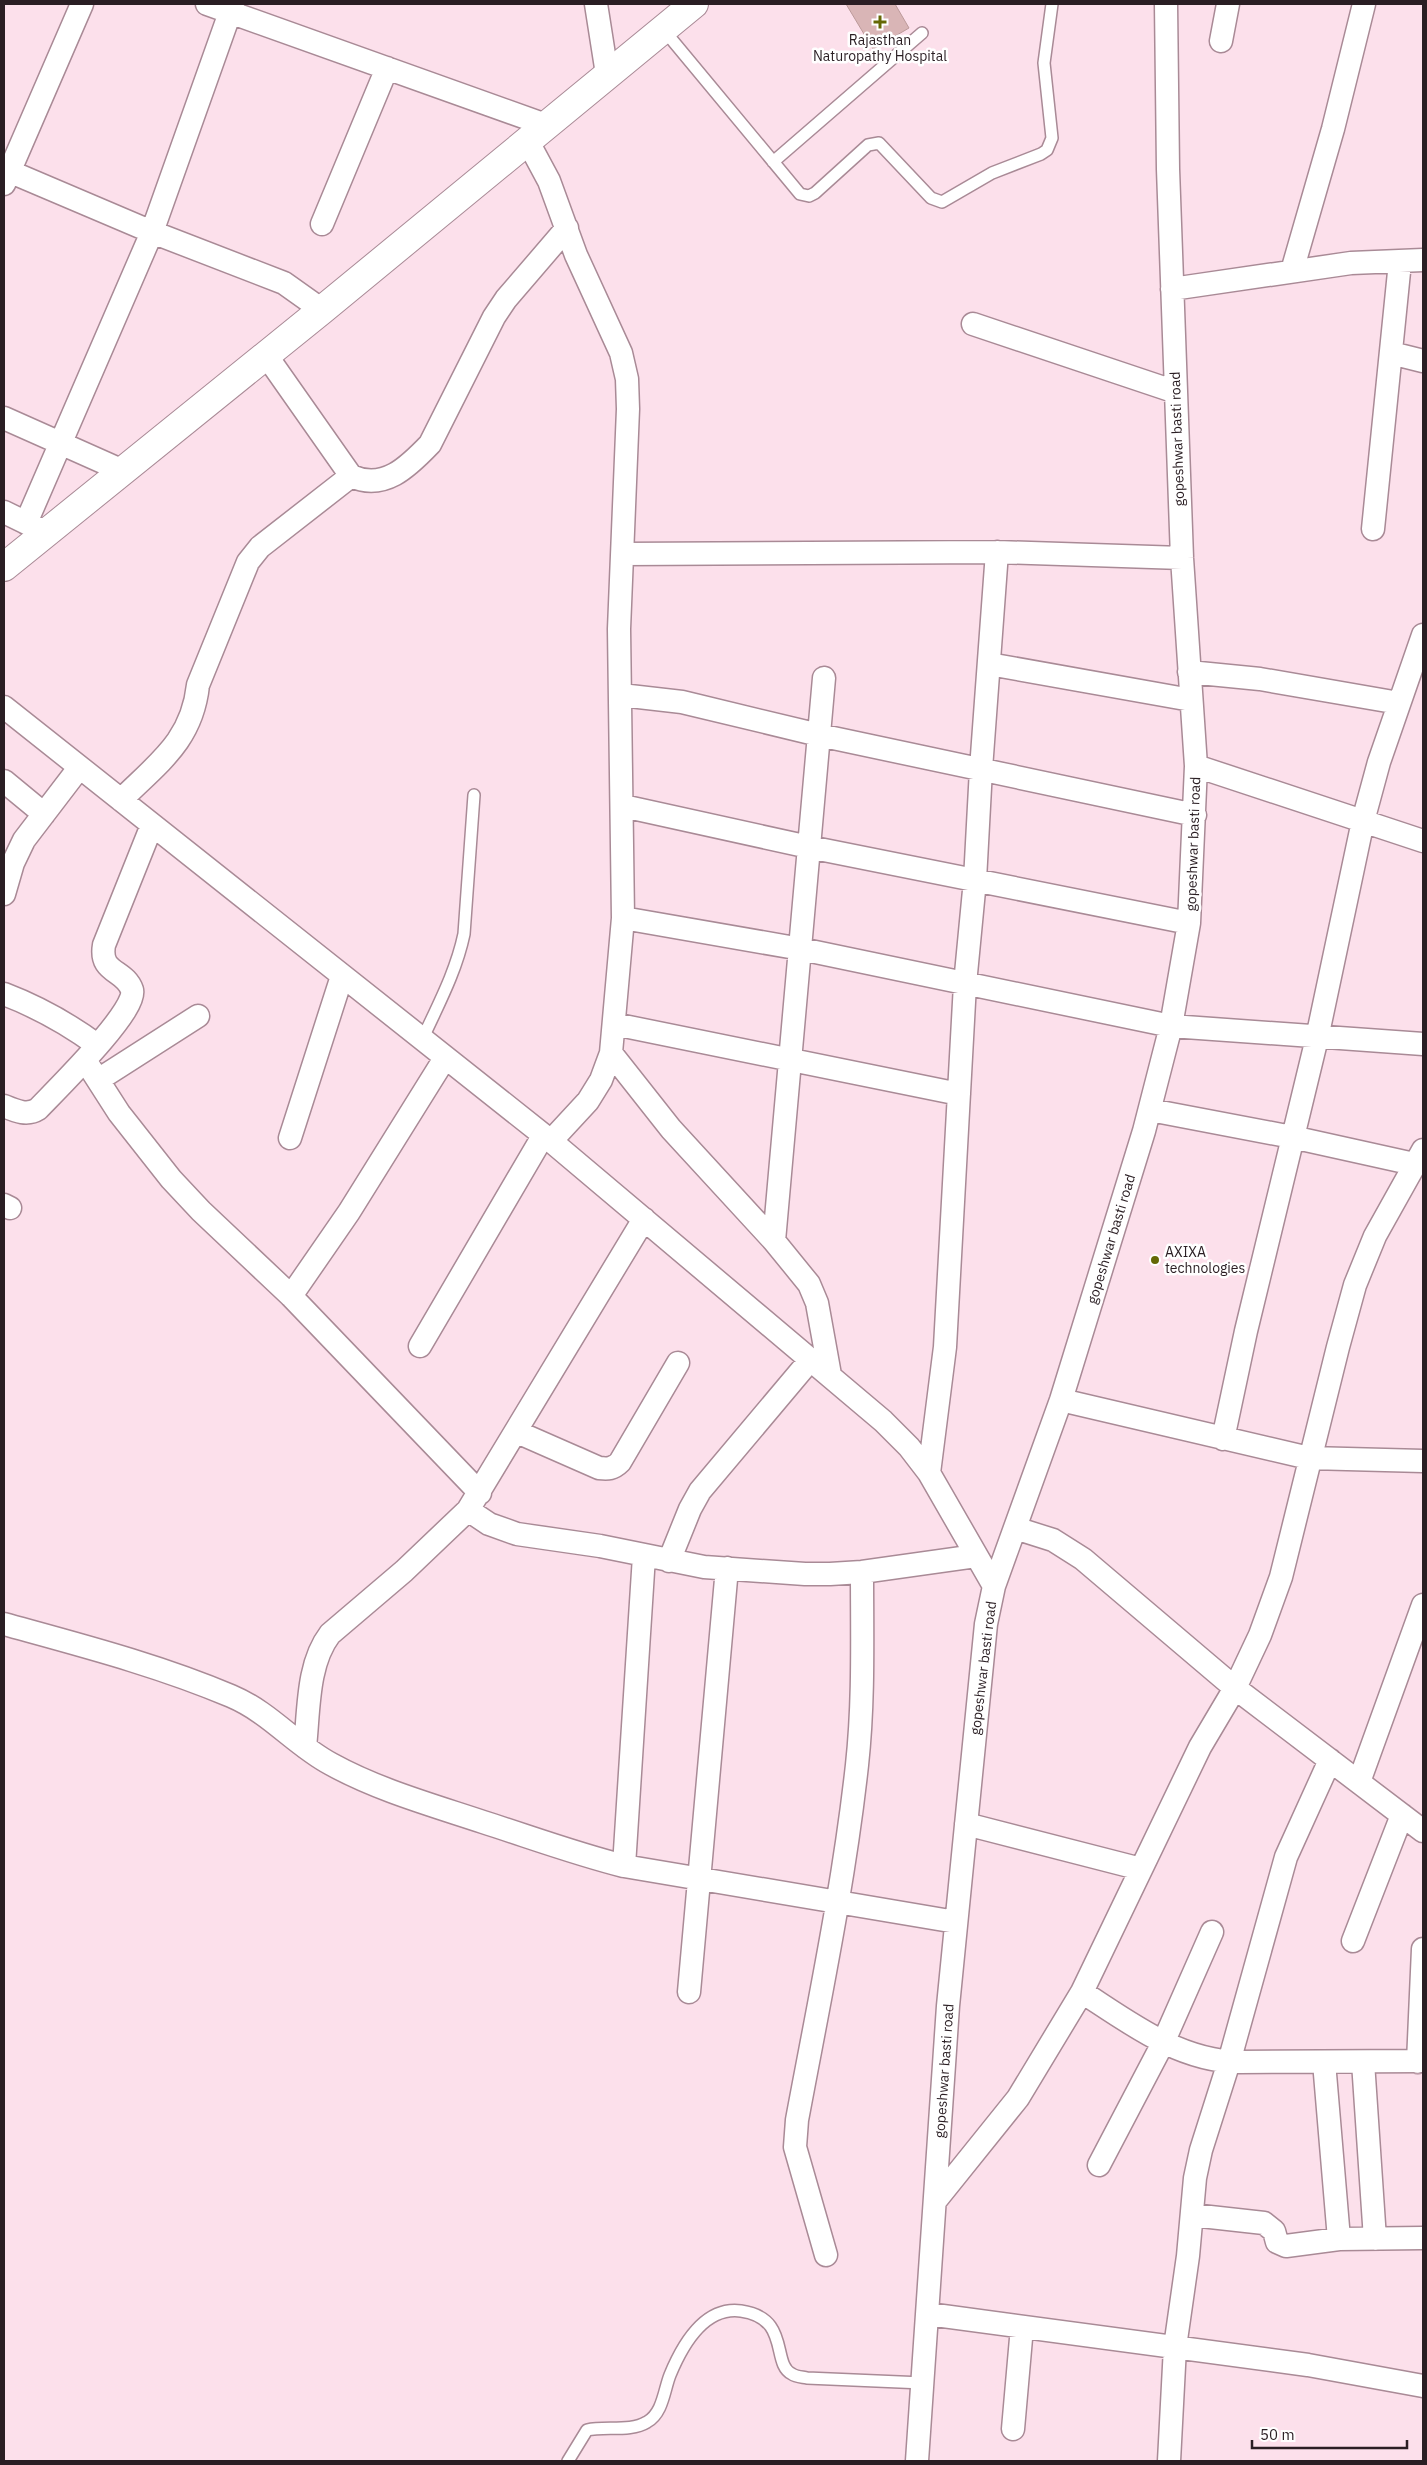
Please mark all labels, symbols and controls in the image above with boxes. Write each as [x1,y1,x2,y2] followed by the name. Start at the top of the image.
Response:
[873,15,887,29] marker: Rajasthan Naturopathy Hospital
[813,31,947,65] place label: Rajasthan Naturopathy Hospital
[1166,371,1188,507] street label: gopeshwar basti road
[1182,776,1204,912] street label: gopeshwar basti road
[1083,1172,1139,1306] street label: gopeshwar basti road
[1165,1243,1246,1277] place label: AXIXA technologies
[1149,1254,1161,1266] marker: AXIXA technologies
[966,1600,1000,1736] street label: gopeshwar basti road
[930,2003,958,2139] street label: gopeshwar basti road
[1252,2418,1407,2450] scale bar
[1260,2425,1295,2444] text: 50 m

